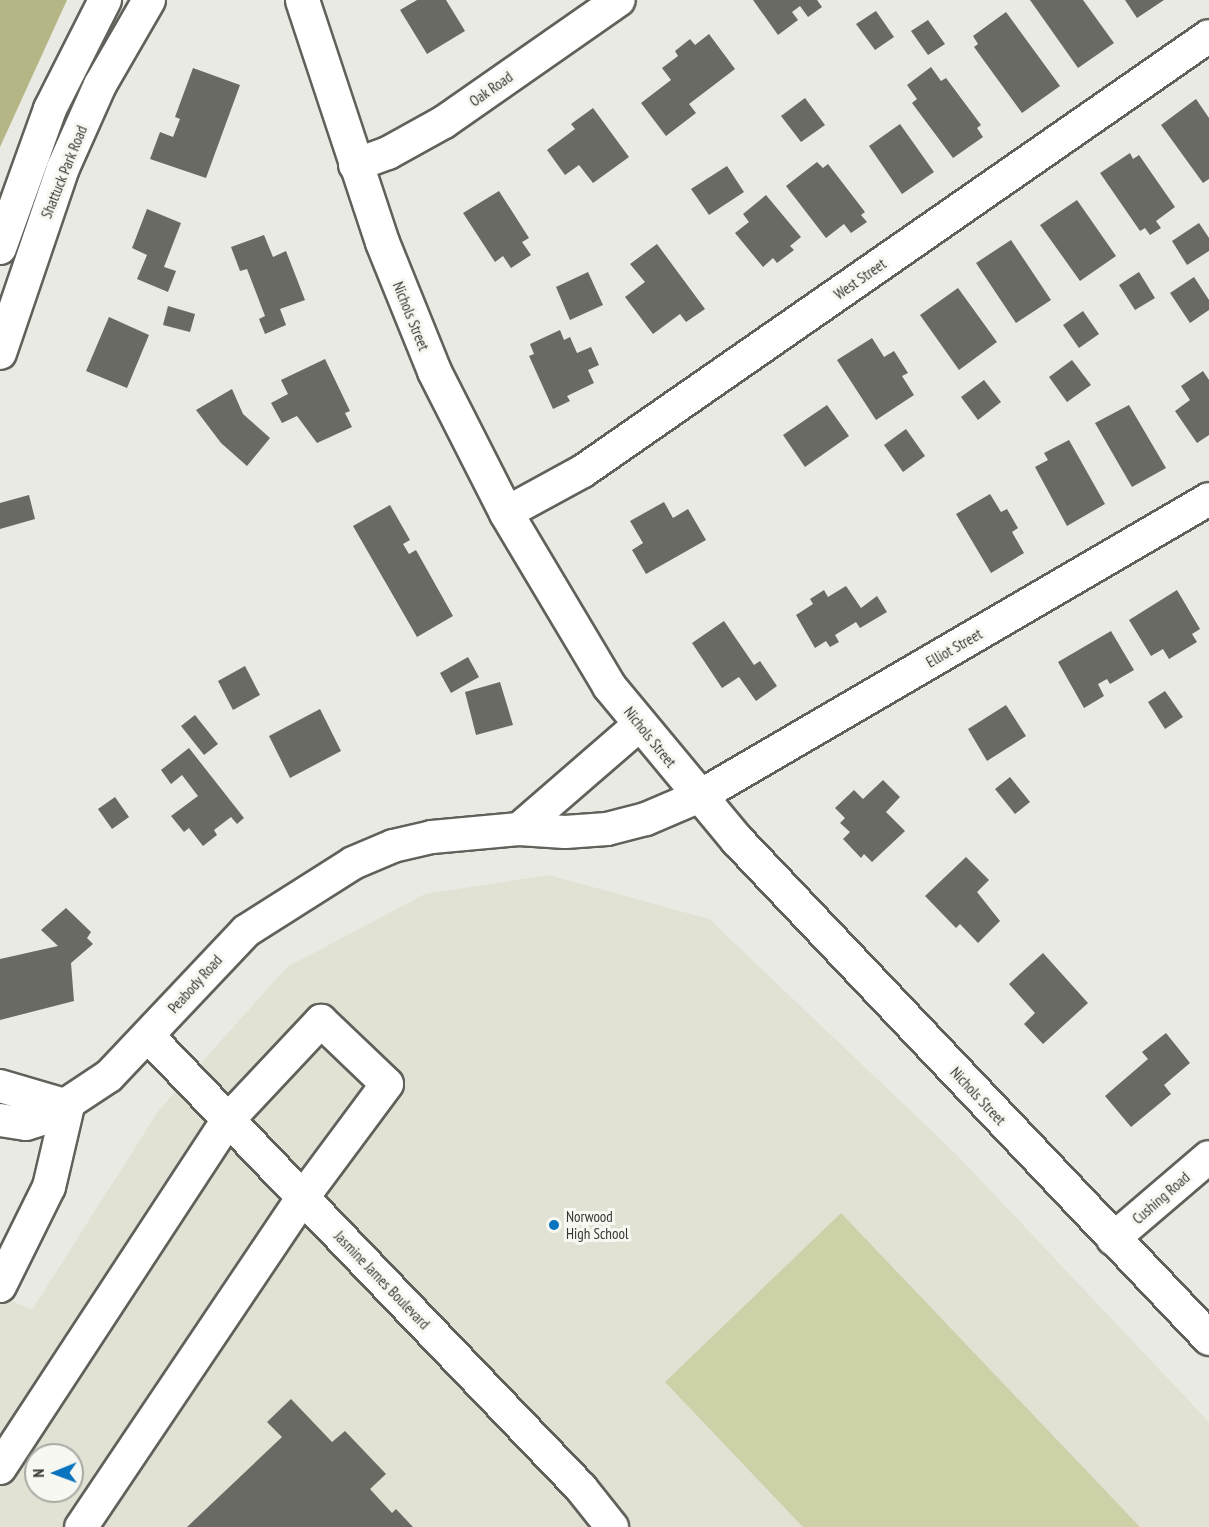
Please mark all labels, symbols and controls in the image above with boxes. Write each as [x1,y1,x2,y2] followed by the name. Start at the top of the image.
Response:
[466,68,516,110] street label: Oak Road
[37,123,91,221] street label: Shattuck Park Road
[831,255,889,303] street label: West Street
[389,279,433,353] street label: Nichols Street
[923,625,985,671] street label: Elliot Street
[620,703,680,771] street label: Nichols Street
[164,951,226,1017] street label: Peabody Road
[947,1063,1009,1129] street label: Nichols Street
[1129,1168,1193,1228] street label: Cushing Road
[566,1207,628,1242] place label: Norwood High School
[547,1218,561,1232] marker: Norwood High School
[331,1227,433,1333] street label: Jasmine James Boulevard
[24,1443,84,1503] north arrow
[28,1469,48,1478] text: N

